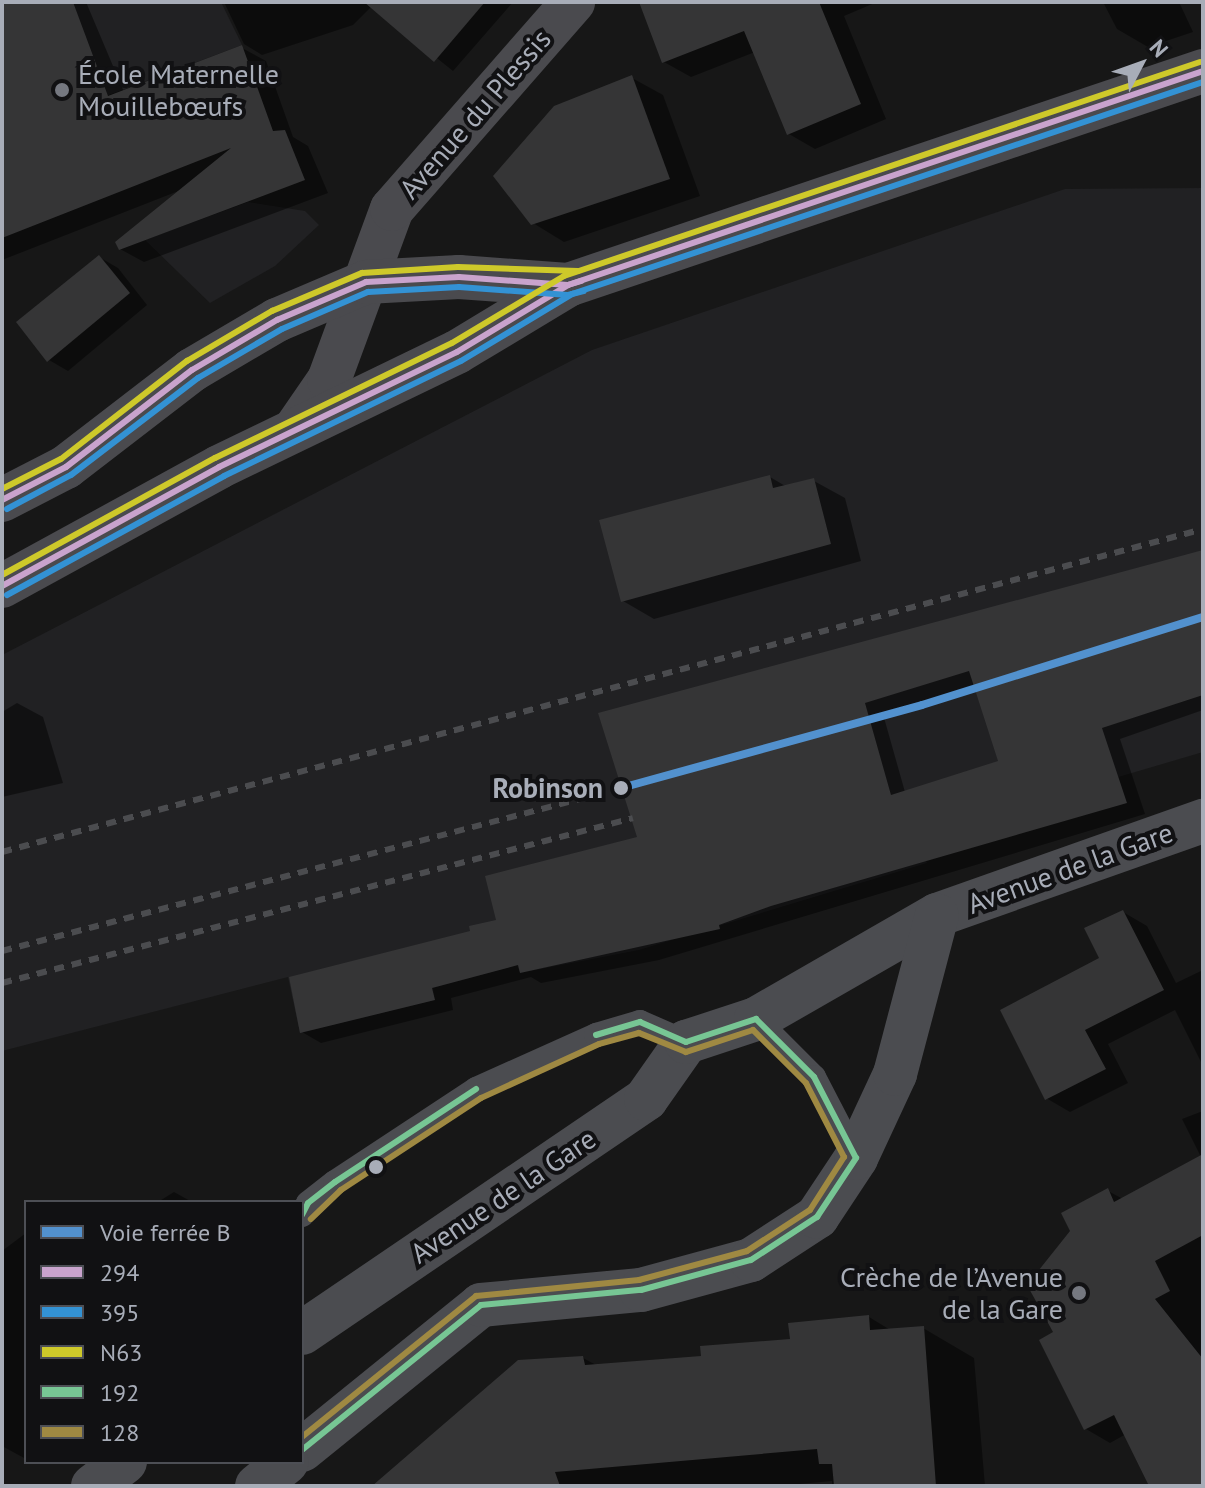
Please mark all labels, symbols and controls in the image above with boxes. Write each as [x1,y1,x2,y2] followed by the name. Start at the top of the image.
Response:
[392,22,558,206] street label: Avenue du Plessis
[1101,24,1181,104] north arrow
[1144,34,1174,63] text: N
[78,57,279,123] place label: École Maternelle Mouillebœufs
[53,81,71,99] marker: École Maternelle Mouillebœufs
[493,771,603,805] place label: Robinson
[610,777,632,799] marker: Robinson
[963,815,1177,921] street label: Avenue de la Gare
[404,1122,602,1270] street label: Avenue de la Gare
[368,1159,384,1175] unlabelled marker
[24,1200,304,1464] legend
[100,1217,231,1248] text: Voie ferrée B
[100,1257,139,1288] text: 294
[840,1260,1063,1326] place label: Crèche de l’Avenue de la Gare
[1070,1284,1088,1302] marker: Crèche de l’Avenue de la Gare
[100,1297,139,1328] text: 395
[100,1337,142,1368] text: N63
[100,1377,139,1408] text: 192
[100,1417,139,1448] text: 128

